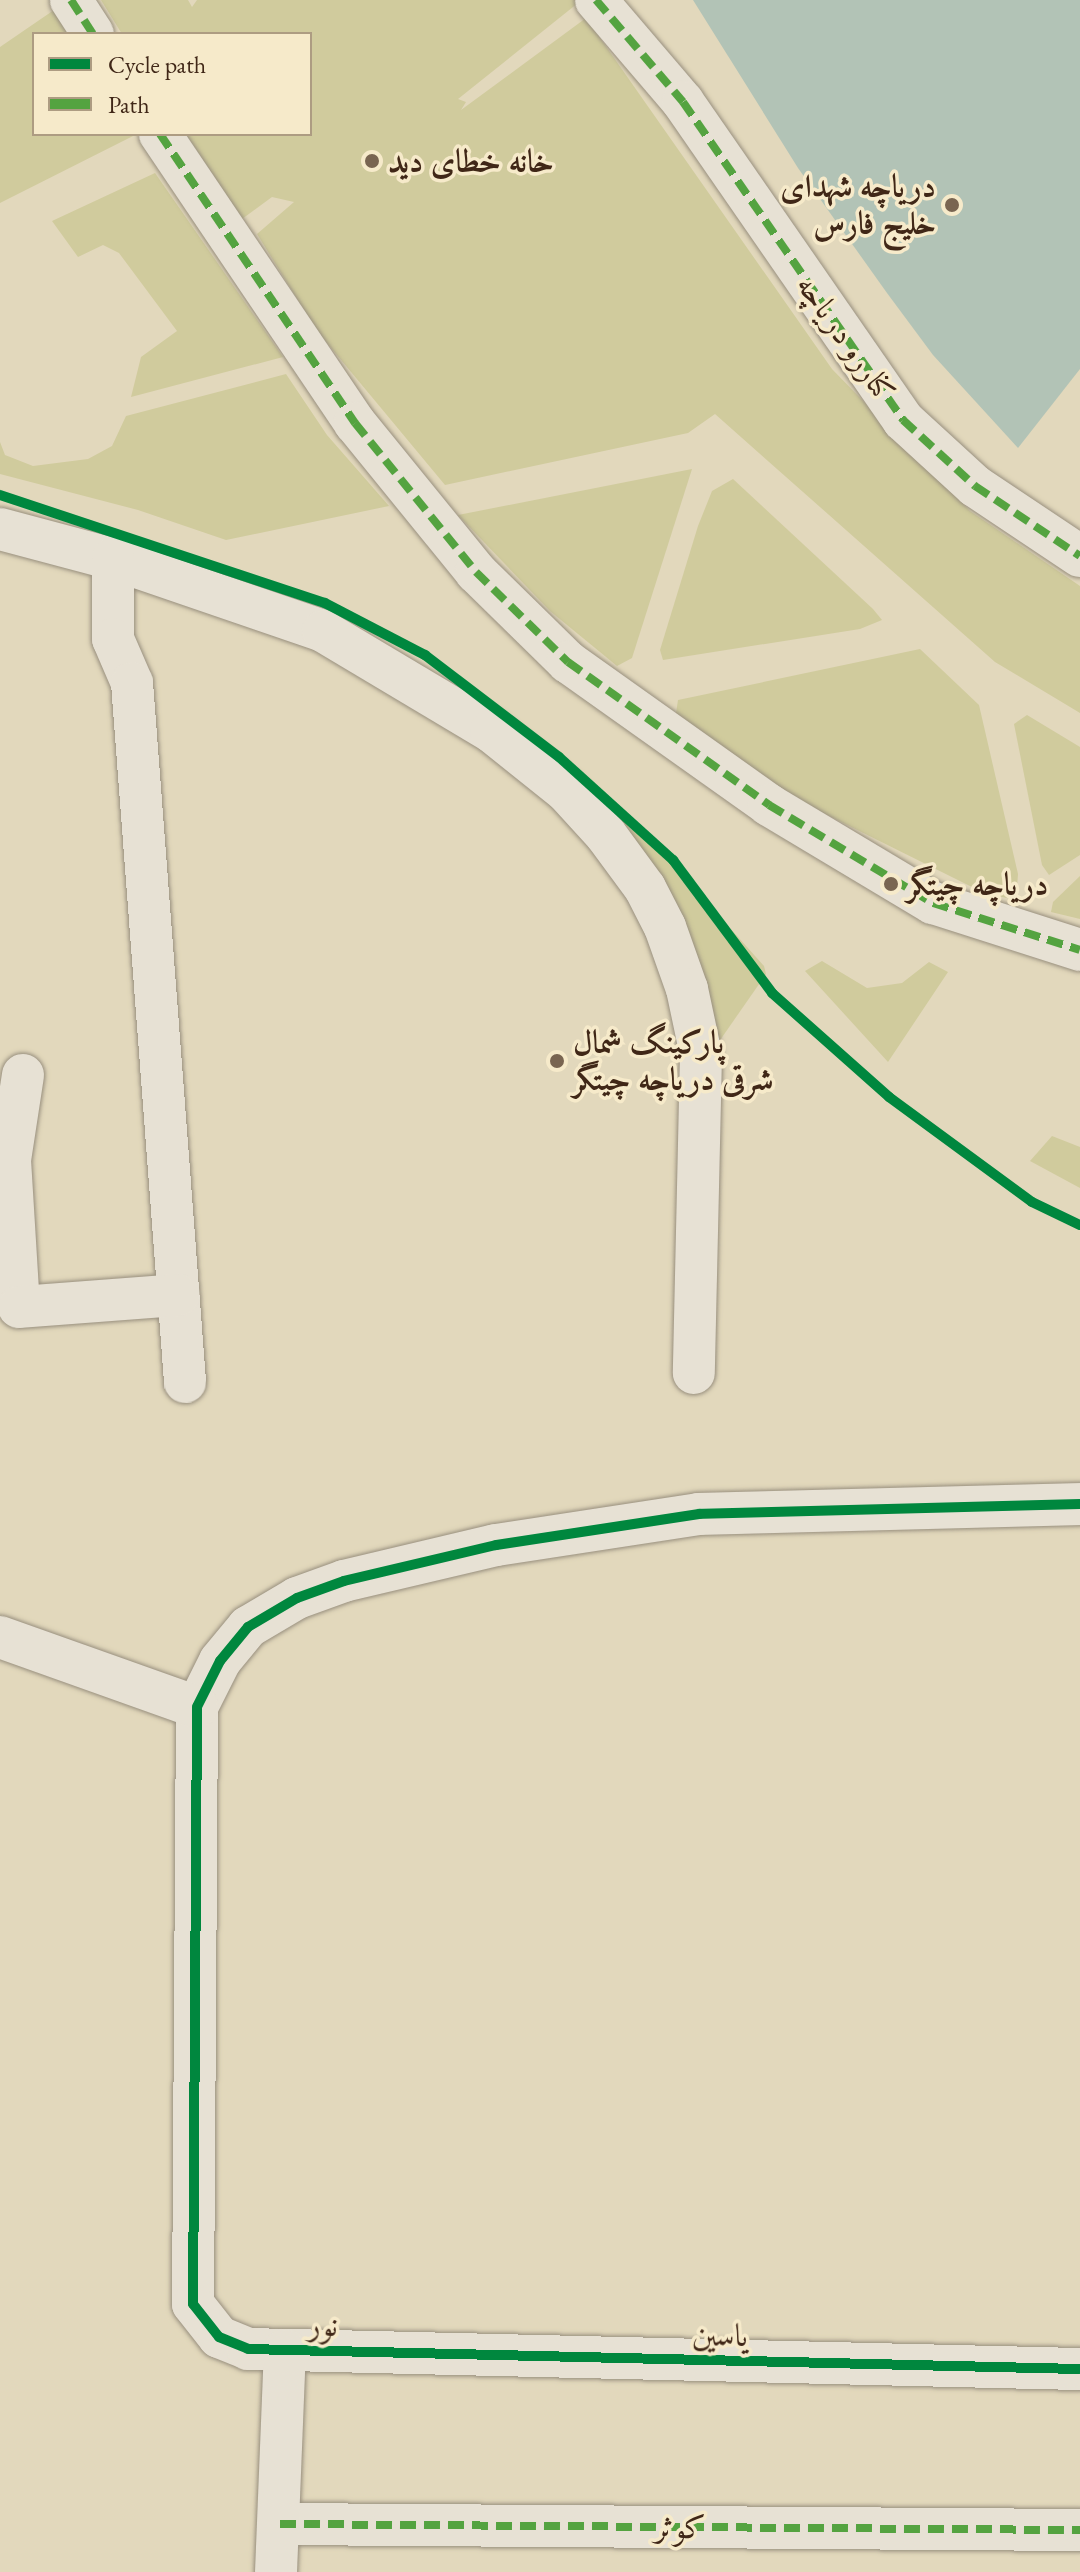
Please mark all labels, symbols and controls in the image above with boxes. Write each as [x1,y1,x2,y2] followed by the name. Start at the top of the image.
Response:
[32,32,312,136] legend
[108,49,206,80] text: Cycle path
[108,89,150,120] text: Path
[388,142,554,180] place label: خانه خطای دید
[363,152,381,170] marker: خانه خطای دید
[780,168,936,243] place label: دریاچه شهدای خلیج فارس
[943,196,961,214] marker: دریاچه شهدای خلیج فارس
[788,267,904,409] street label: کناررو دریاچه
[907,865,1048,903] place label: دریاچه چیتگر
[882,875,900,893] marker: دریاچه چیتگر
[573,1024,773,1099] place label: پارکینگ شمال شرقی دریاچه چیتگر
[548,1052,566,1070] marker: پارکینگ شمال شرقی دریاچه چیتگر
[307,2305,339,2345] street label: نور
[692,2315,748,2355] street label: یاسین
[654,2508,706,2546] street label: کوثر

